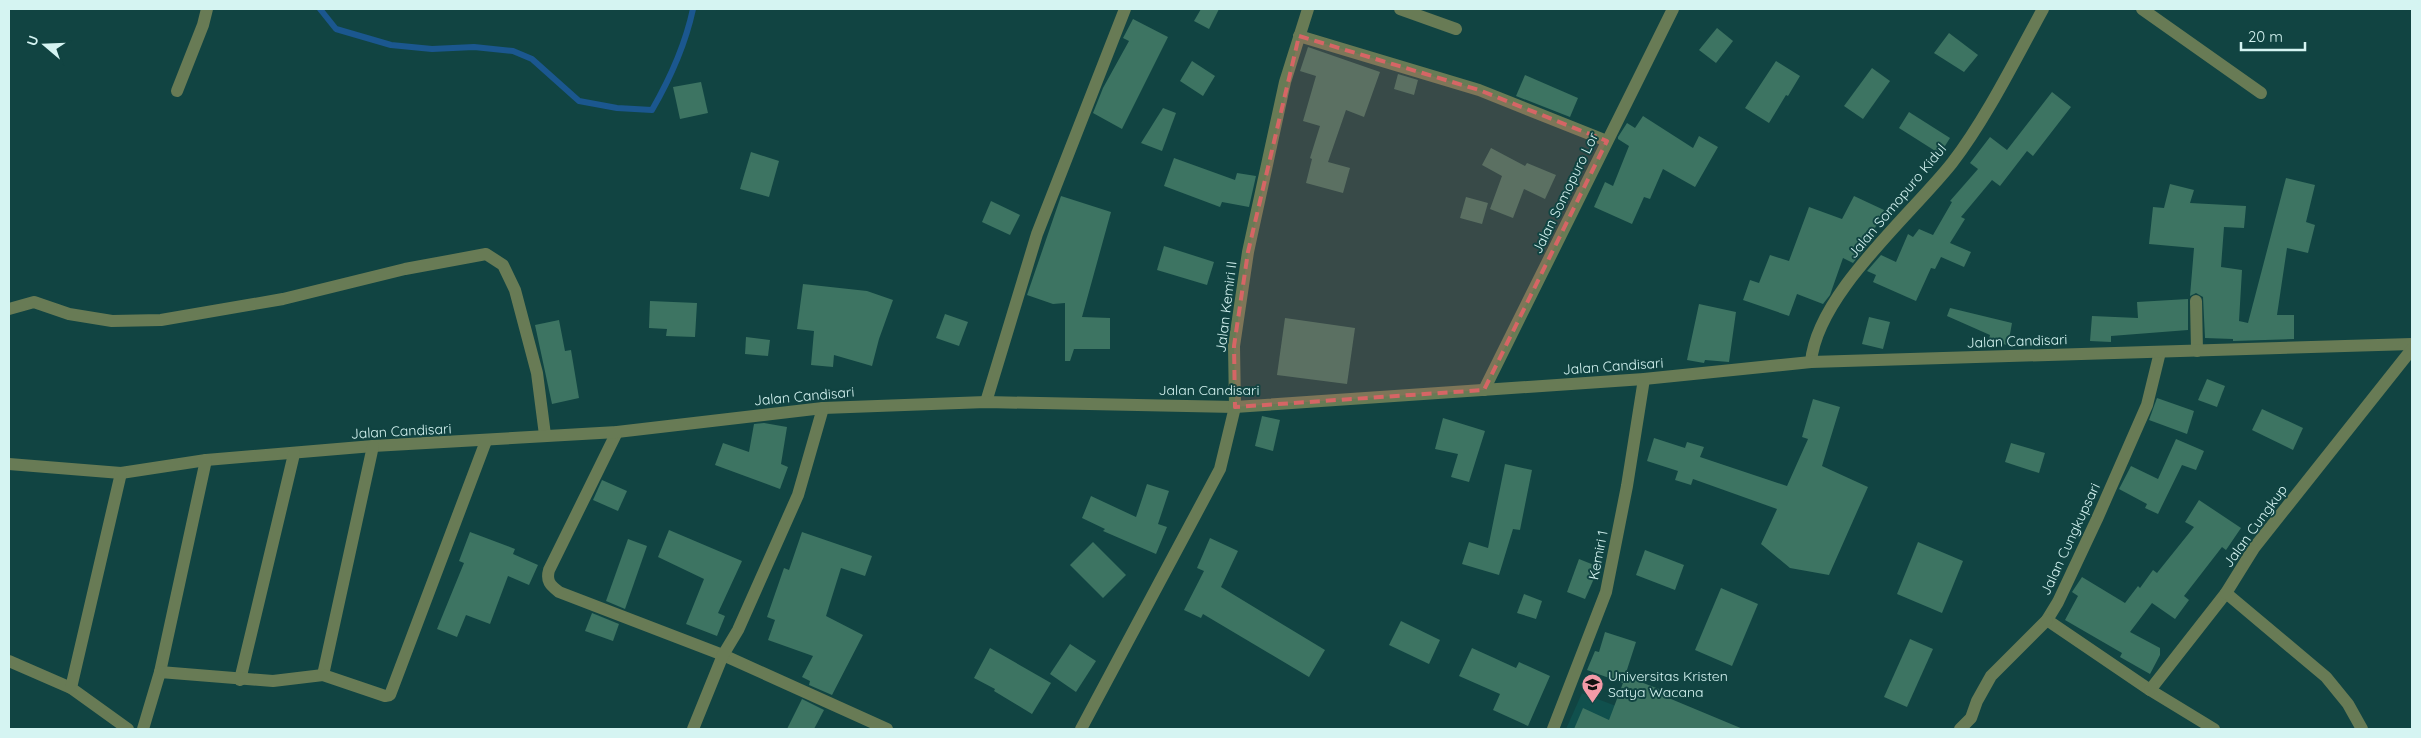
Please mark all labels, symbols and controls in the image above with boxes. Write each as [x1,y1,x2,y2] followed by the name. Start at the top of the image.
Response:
[20,20,70,70] north arrow
[2241,20,2305,52] scale bar
[2248,27,2283,46] text: 20 m
[23,33,43,48] text: U
[1528,129,1602,257] street label: Jalan Somopuro Lor
[1844,140,1950,262] street label: Jalan Somopuro Kidul
[1211,260,1241,354] street label: Jalan Kemiri II
[1966,330,2068,352] street label: Jalan Candisari
[1562,354,1664,378] street label: Jalan Candisari
[1159,381,1259,399] street label: Jalan Candisari
[753,383,855,409] street label: Jalan Candisari
[350,419,452,443] street label: Jalan Candisari
[2036,480,2104,598] street label: Jalan Cungkupsari
[2219,481,2291,571] street label: Jalan Cungkup
[1584,529,1612,581] street label: Kemiri 1
[1608,667,1728,701] place label: Universitas Kristen Satya Wacana
[1580,672,1604,703] school or university icon: Universitas Kristen Satya Wacana

